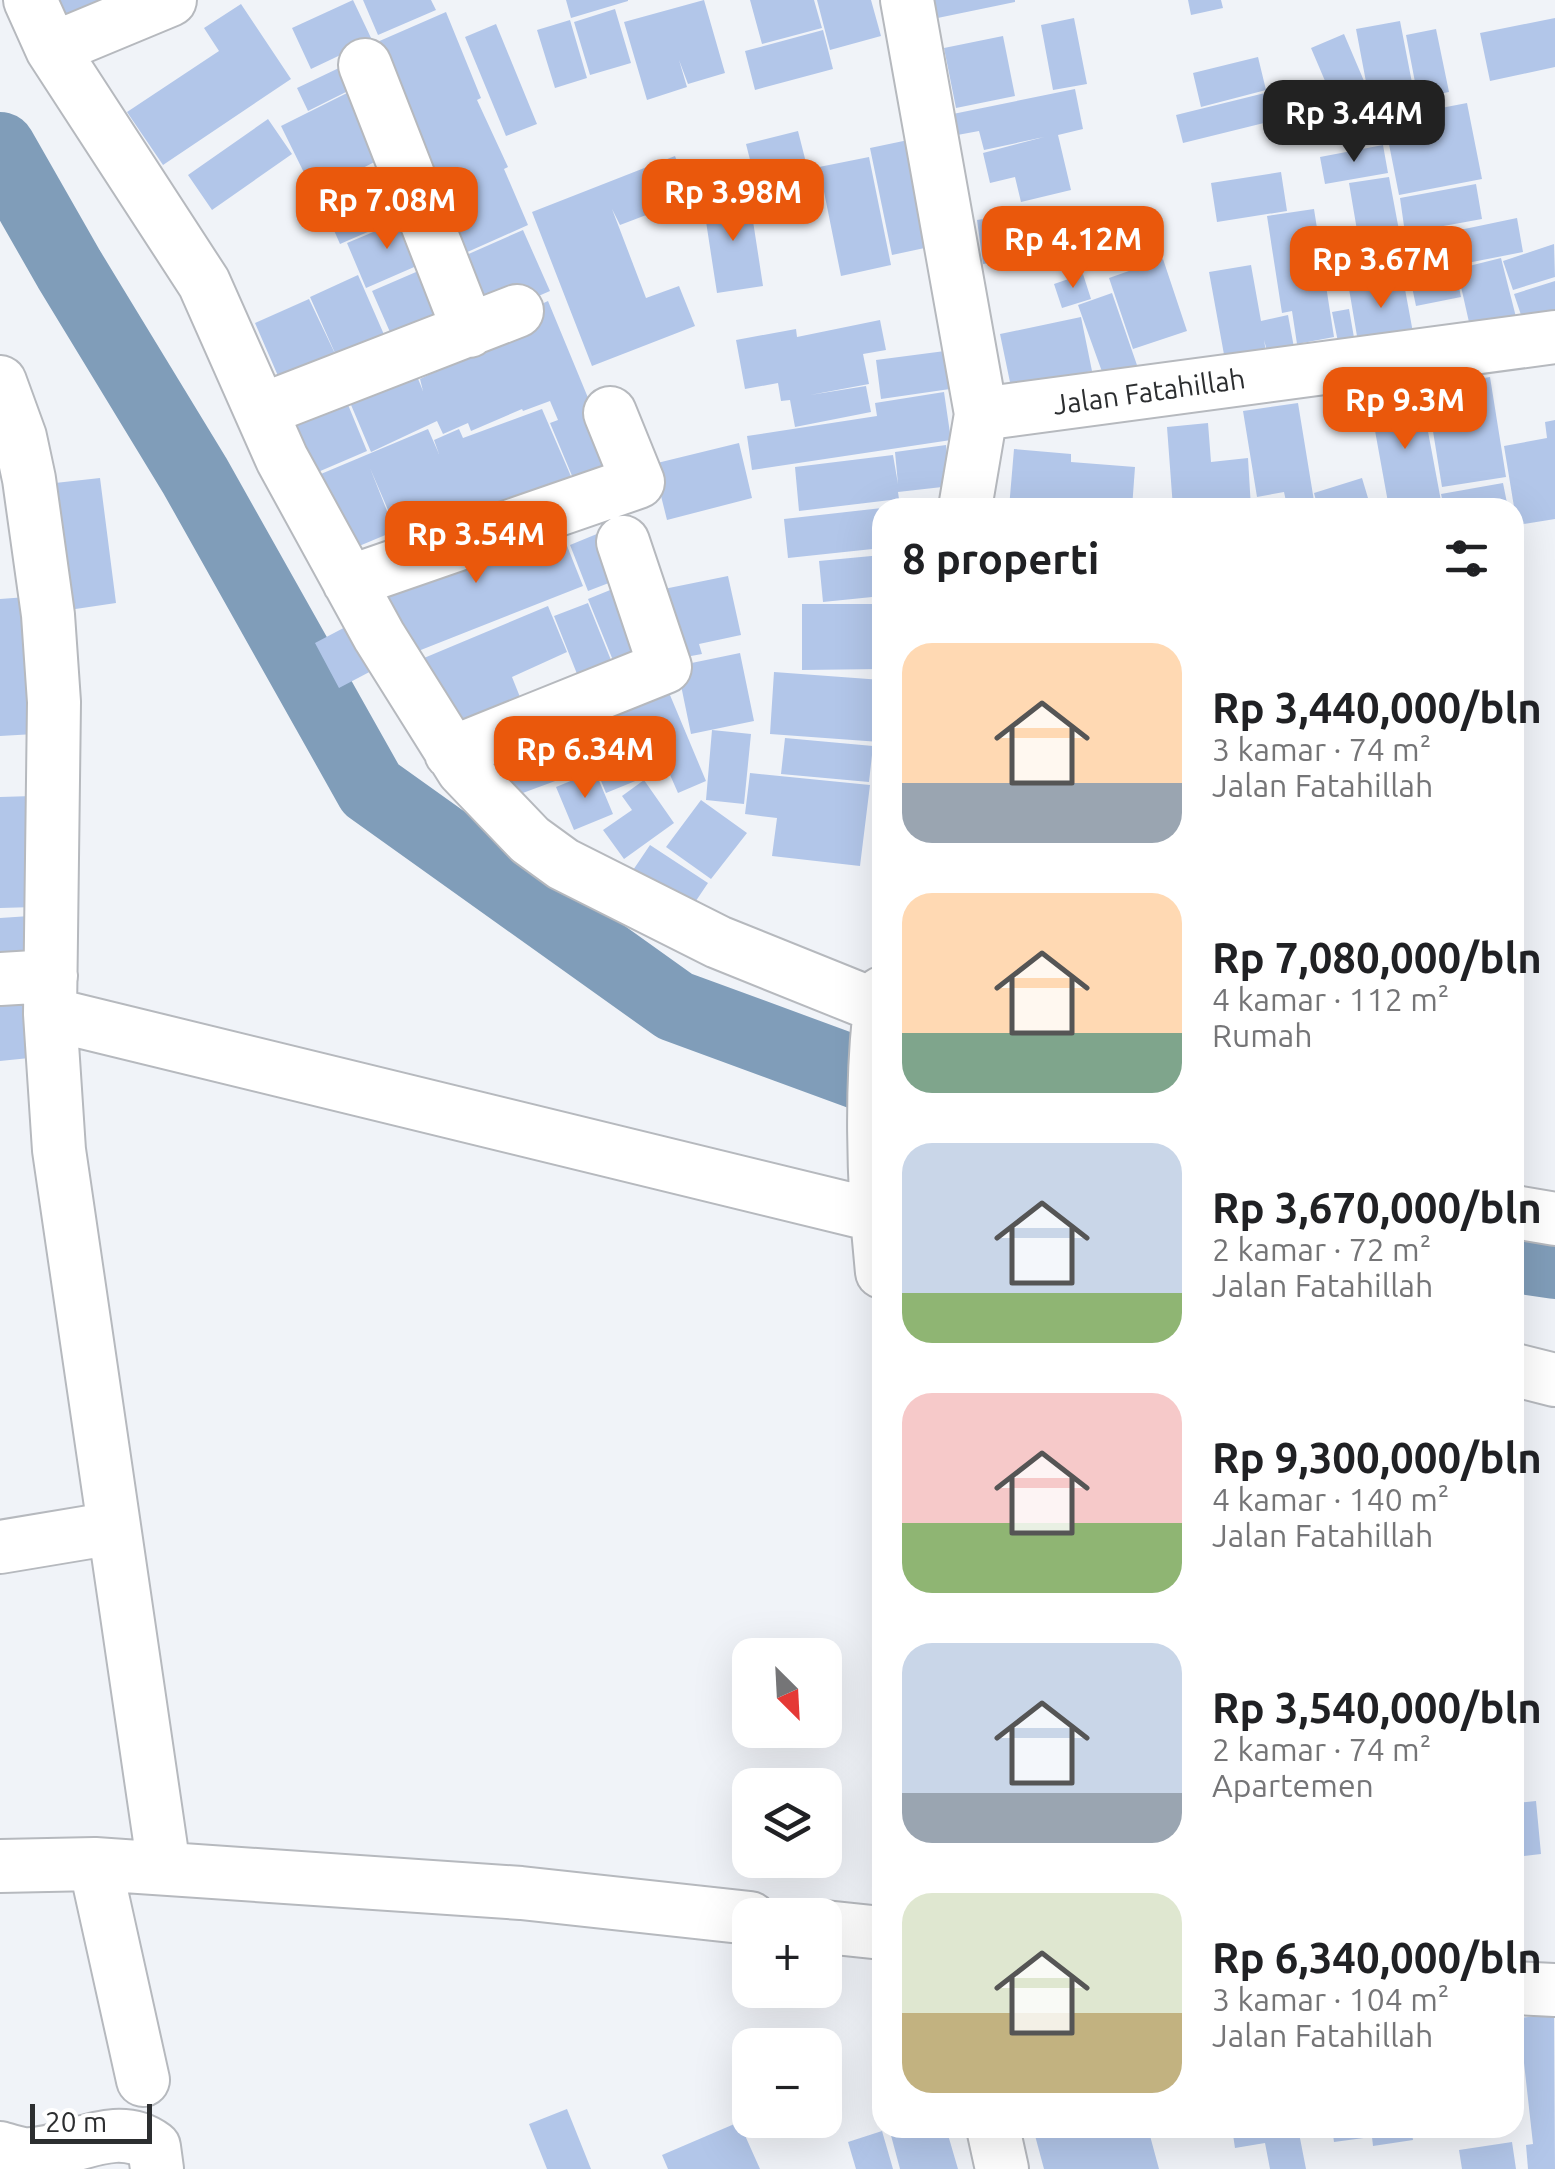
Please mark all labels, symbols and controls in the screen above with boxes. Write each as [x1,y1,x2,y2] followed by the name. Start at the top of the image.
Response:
[1251,80,1457,165] pin: Rp 3.44M
[1285,94,1423,130] text: Rp 3.44M
[630,159,836,244] pin: Rp 3.98M
[284,167,490,252] pin: Rp 7.08M
[664,173,802,209] text: Rp 3.98M
[318,181,456,217] text: Rp 7.08M
[970,206,1176,291] pin: Rp 4.12M
[1004,220,1142,256] text: Rp 4.12M
[1278,226,1484,311] pin: Rp 3.67M
[1312,240,1450,276] text: Rp 3.67M
[1051,362,1247,420] street label: Jalan Fatahillah
[1313,367,1497,452] pin: Rp 9.3M
[1345,381,1465,417] text: Rp 9.3M
[373,501,579,586] pin: Rp 3.54M
[407,515,545,551] text: Rp 3.54M
[1439,531,1494,586] icon: filters
[902,535,1099,582] text: 8 properti
[982,683,1102,803] icon: home
[1212,684,1542,731] text: Rp 3,440,000/bln
[482,716,688,801] pin: Rp 6.34M
[516,730,654,766] text: Rp 6.34M
[1212,731,1431,767] text: 3 kamar · 74 m²
[1212,767,1433,803] text: Jalan Fatahillah
[982,933,1102,1053] icon: home
[1212,934,1542,981] text: Rp 7,080,000/bln
[1212,981,1449,1017] text: 4 kamar · 112 m²
[1212,1017,1313,1053] text: Rumah
[982,1183,1102,1303] icon: home
[1212,1184,1542,1231] text: Rp 3,670,000/bln
[1212,1231,1431,1267] text: 2 kamar · 72 m²
[1212,1267,1433,1303] text: Jalan Fatahillah
[982,1433,1102,1553] icon: home
[1212,1434,1542,1481] text: Rp 9,300,000/bln
[1212,1481,1449,1517] text: 4 kamar · 140 m²
[1212,1517,1433,1553] text: Jalan Fatahillah
[732,1638,842,1748] north arrow
[732,1638,842,2138] map controls
[982,1683,1102,1803] icon: home
[1212,1684,1542,1731] text: Rp 3,540,000/bln
[1212,1731,1431,1767] text: 2 kamar · 74 m²
[1212,1767,1374,1803] text: Apartemen
[732,1768,842,1878] button: layers
[732,1898,842,2008] button: +
[982,1933,1102,2053] icon: home
[1212,1934,1542,1981] text: Rp 6,340,000/bln
[1212,1981,1449,2017] text: 3 kamar · 104 m²
[1212,2017,1433,2053] text: Jalan Fatahillah
[732,2028,842,2138] button: −
[30,2099,152,2144] scale bar
[45,2106,107,2137] text: 20 m

